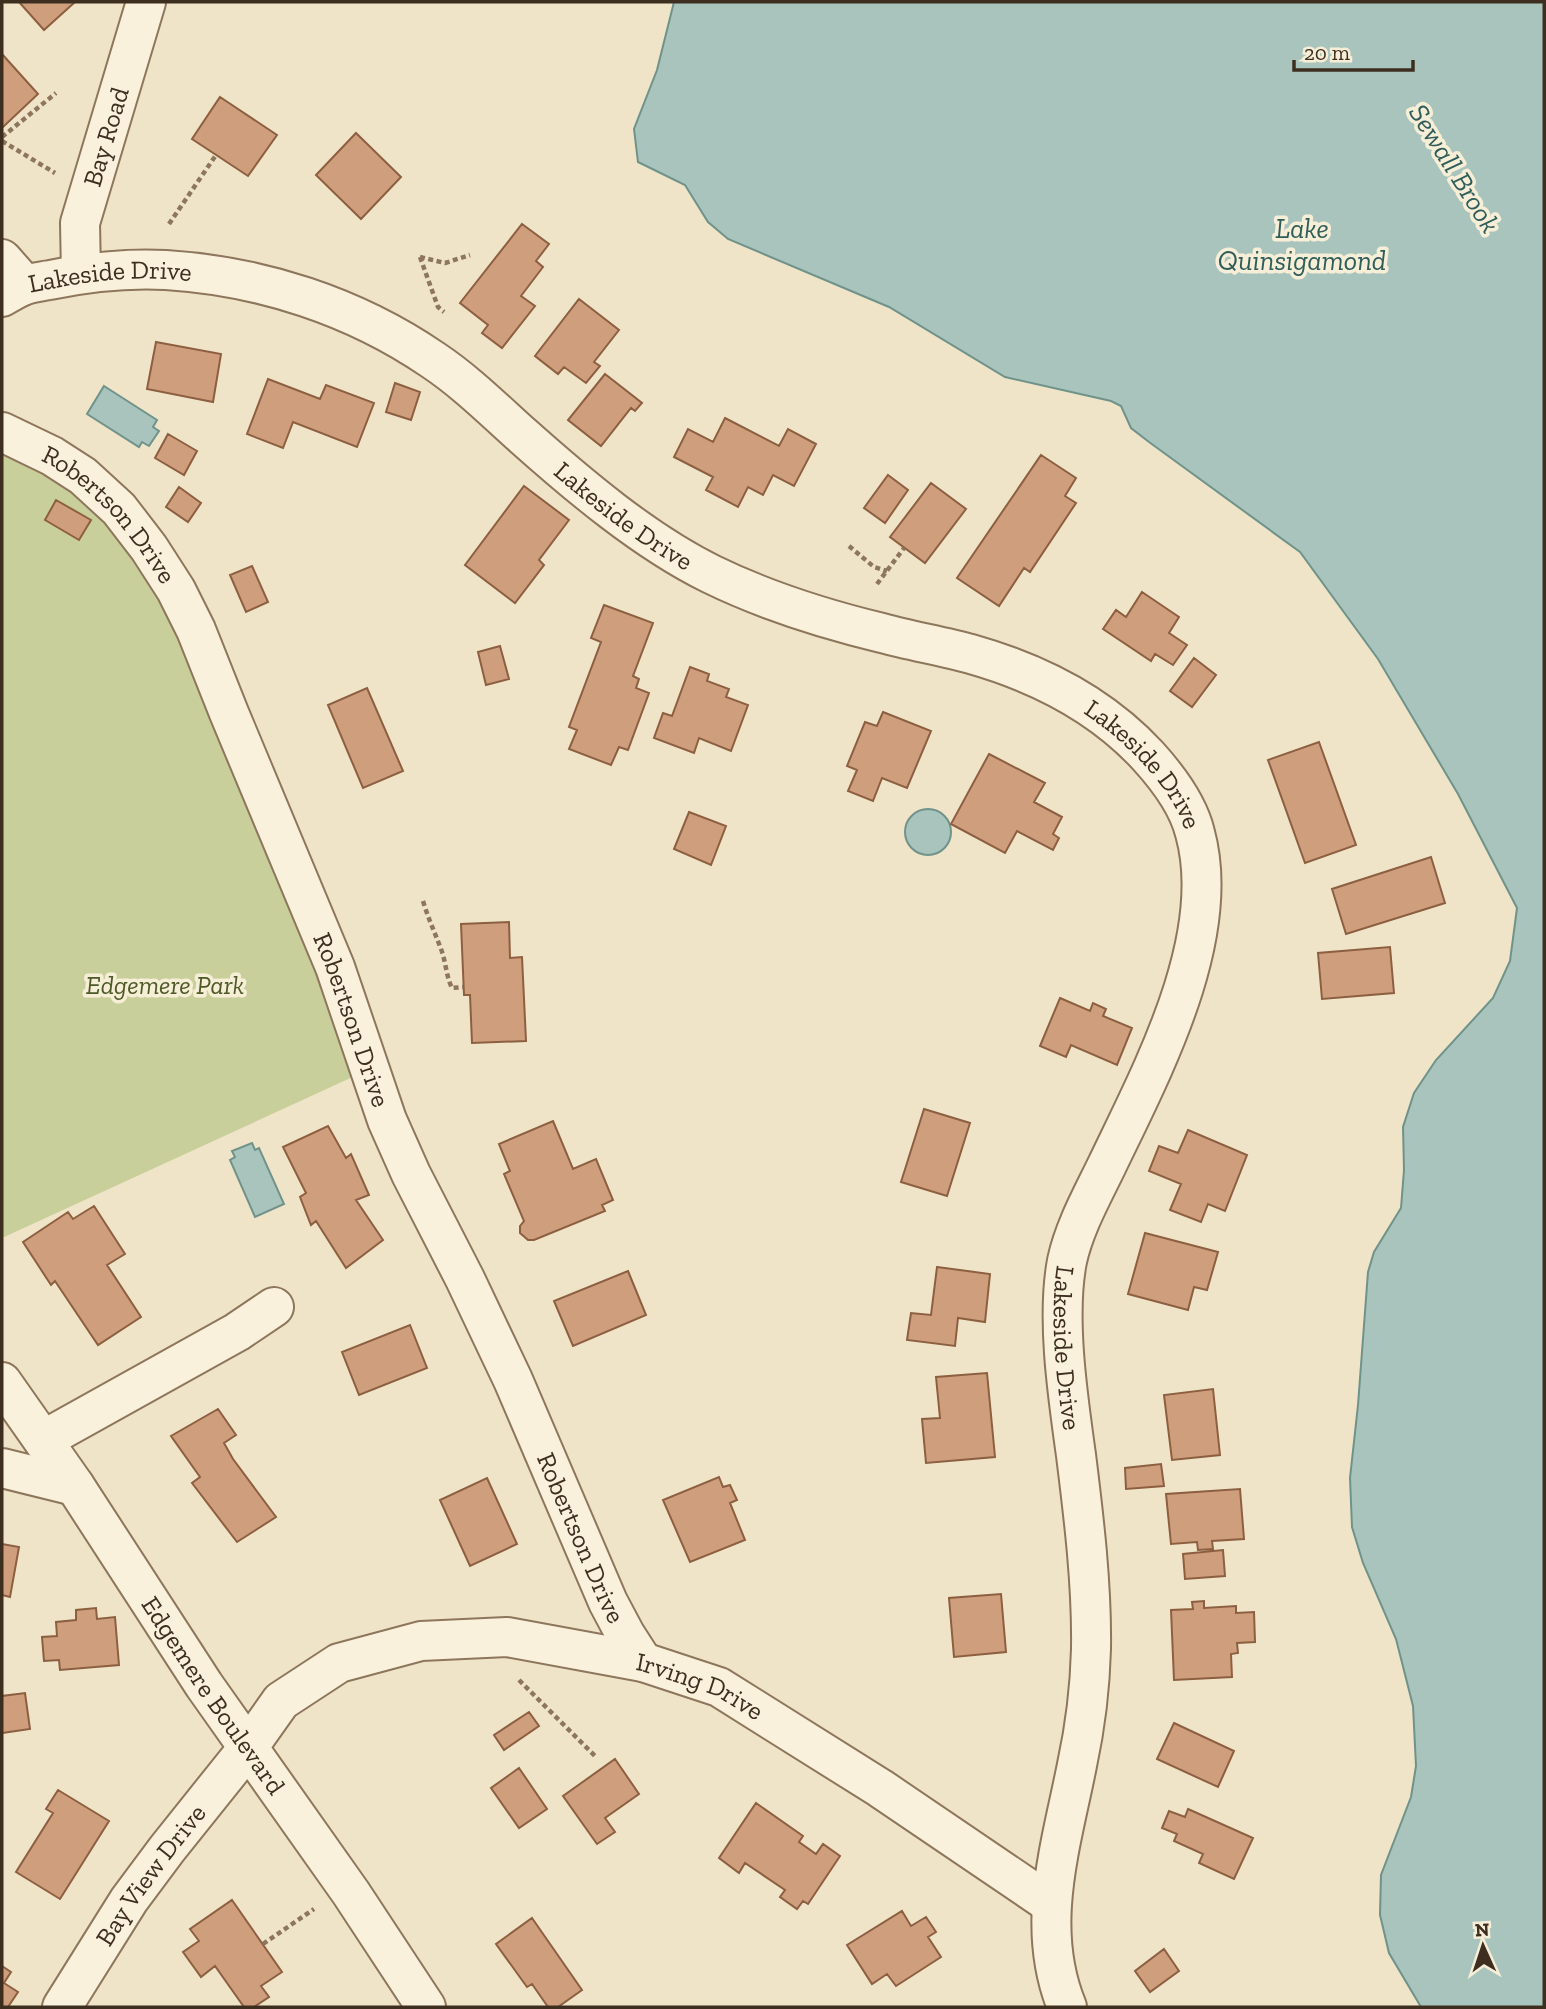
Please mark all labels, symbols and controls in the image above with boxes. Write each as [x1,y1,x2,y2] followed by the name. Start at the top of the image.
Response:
[1294,28,1413,72] scale bar
[1304,40,1350,65] text: 20 m
[76,83,136,190] street label: Bay Road
[1402,98,1507,239] water label: Sewall Brook
[1218,212,1386,277] water label: Lake Quinsigamond
[25,253,193,300] street label: Lakeside Drive
[37,438,183,589] street label: Robertson Drive
[548,454,699,577] street label: Lakeside Drive
[1079,692,1209,833] street label: Lakeside Drive
[306,928,397,1111] street label: Robertson Drive
[86,969,244,1001] park label: Edgemere Park
[1047,1264,1088,1432] street label: Lakeside Drive
[530,1448,632,1629] street label: Robertson Drive
[135,1590,292,1801] street label: Edgemere Boulevard
[634,1645,770,1727] street label: Irving Drive
[88,1798,213,1952] street label: Bay View Drive
[1448,1911,1518,1981] north arrow
[1474,1918,1490,1941] text: N

